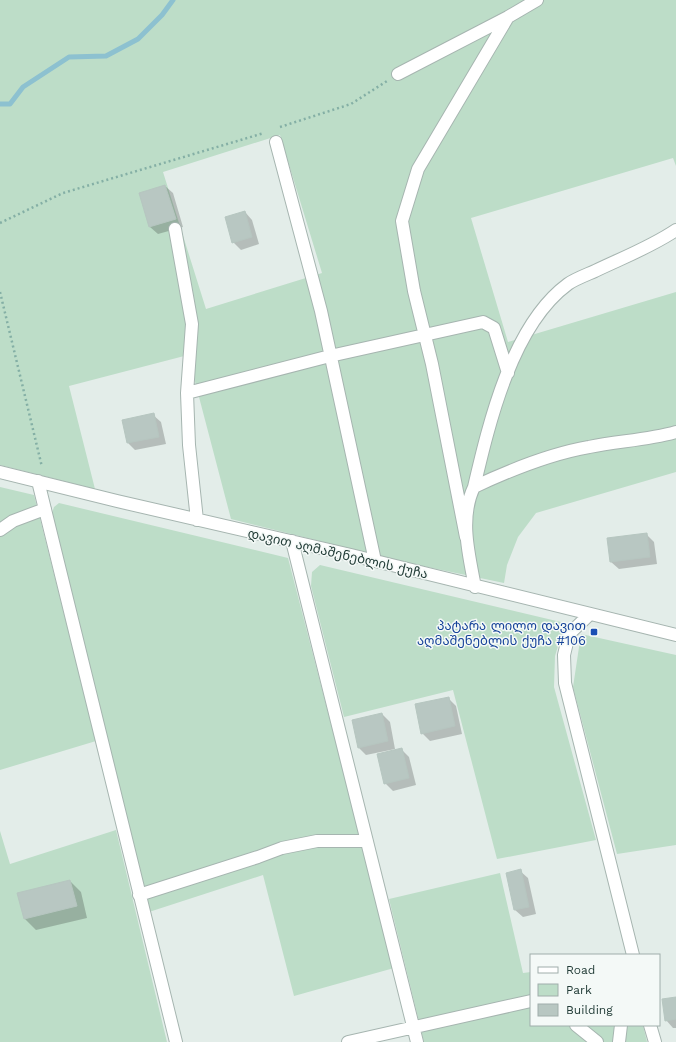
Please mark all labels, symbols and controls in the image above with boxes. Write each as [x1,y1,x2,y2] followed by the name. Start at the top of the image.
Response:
[246,525,429,583] street label: დავით აღმაშენებლის ქუჩა
[417,618,586,649] place label: პატარა ლილო დავით აღმაშენებლის ქუჩა #106
[589,627,599,637] marker: პატარა ლილო დავით აღმაშენებლის ქუჩა #106
[530,954,660,1026] legend
[566,963,595,977] text: Road
[566,983,592,997] text: Park
[566,1003,613,1017] text: Building

